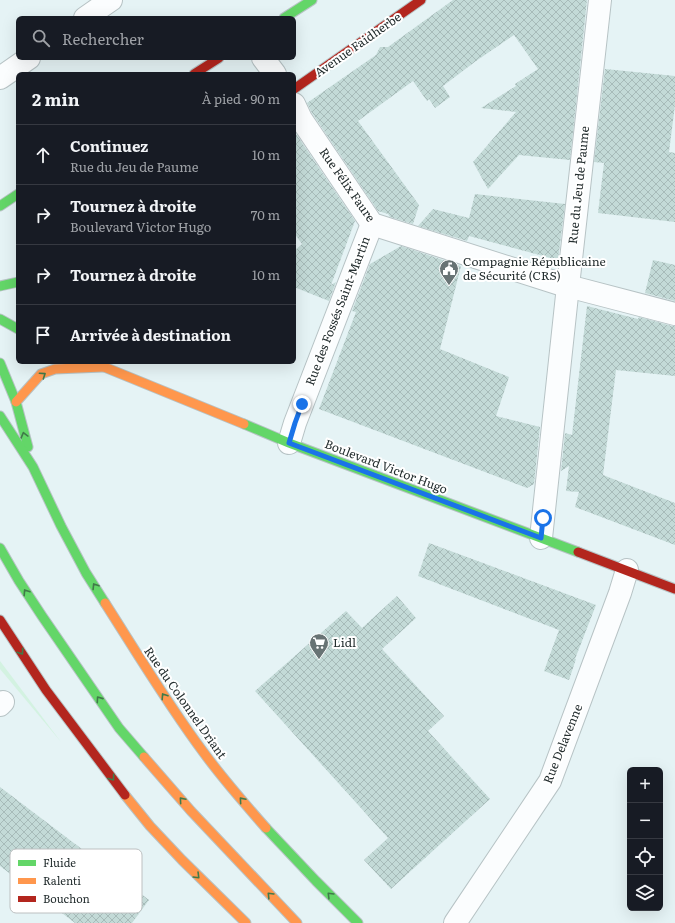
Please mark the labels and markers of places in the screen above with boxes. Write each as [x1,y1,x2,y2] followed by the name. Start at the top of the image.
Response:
[463,252,606,284] place label: Compagnie Républicaine de Sécurité (CRS)
[438,258,460,286] public building icon: Compagnie Républicaine de Sécurité (CRS)
[308,632,330,660] supermarket icon: Lidl
[333,633,356,651] place label: Lidl

